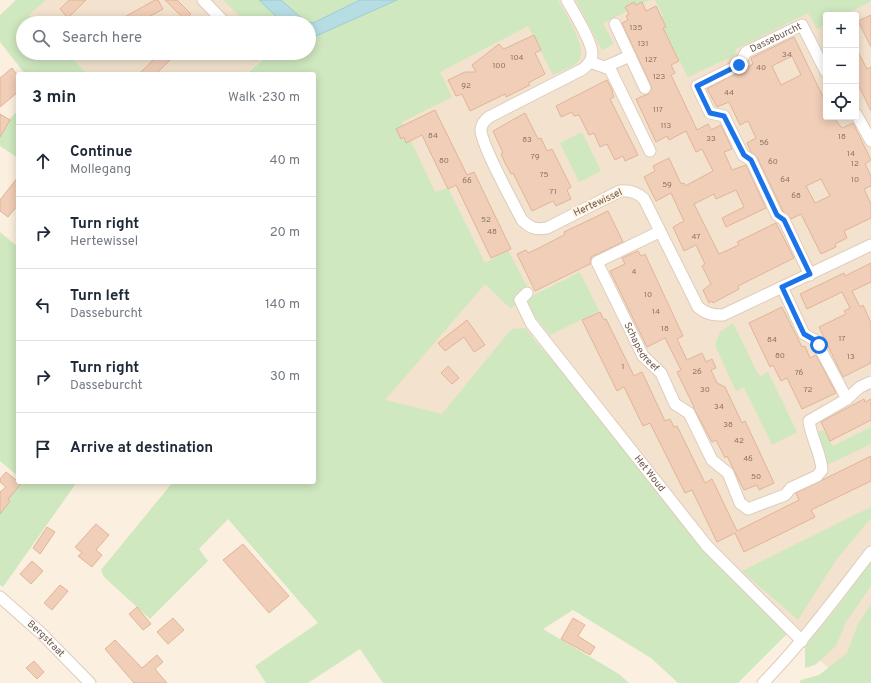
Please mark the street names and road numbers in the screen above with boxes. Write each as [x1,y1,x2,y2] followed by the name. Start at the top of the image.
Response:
[748,20,804,56] street label: Dasseburcht
[571,186,625,220] street label: Hertewissel
[621,320,662,375] street label: Schapedreef
[631,452,668,494] street label: Het Woud
[24,617,68,660] street label: Bergstraat

